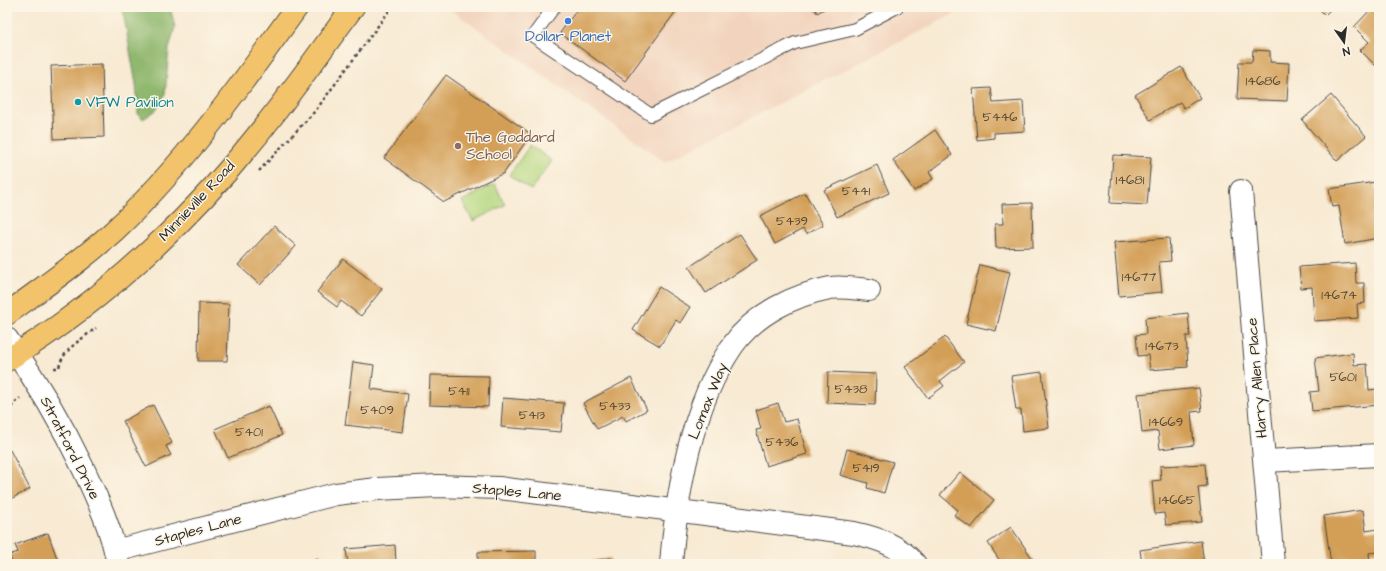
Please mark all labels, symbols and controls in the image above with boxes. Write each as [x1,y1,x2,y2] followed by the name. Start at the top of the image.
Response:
[563,16,573,26] marker: Dollar Planet
[1324,22,1364,62] north arrow
[525,26,611,47] place label: Dollar Planet
[1341,43,1351,59] text: N
[1245,72,1281,90] house number: 14686
[86,92,174,113] place label: VFW Pavilion
[73,97,83,107] marker: VFW Pavilion
[982,108,1018,126] house number: 5446
[466,127,555,165] place label: The Goddard School
[453,141,463,151] marker: The Goddard School
[154,156,240,246] street label: Minnieville Road
[1116,171,1145,189] house number: 14681
[842,182,871,200] house number: 5441
[776,212,808,230] house number: 5439
[1122,268,1156,286] house number: 14677
[1321,286,1357,304] house number: 14674
[1241,317,1274,439] street label: Harry Allen Place
[1145,337,1179,355] house number: 14673
[683,359,734,443] street label: Lomax Way
[1329,368,1357,386] house number: 5601
[834,380,868,398] house number: 5438
[448,382,470,400] house number: 5411
[35,393,105,503] street label: Stratford Drive
[599,397,631,415] house number: 5433
[360,401,394,419] house number: 5409
[519,406,546,424] house number: 5413
[1149,413,1183,431] house number: 14669
[235,423,263,441] house number: 5401
[766,433,798,451] house number: 5436
[852,459,880,477] house number: 5419
[472,478,562,506] street label: Staples Lane
[1159,491,1195,509] house number: 14665
[152,508,244,552] street label: Staples Lane

